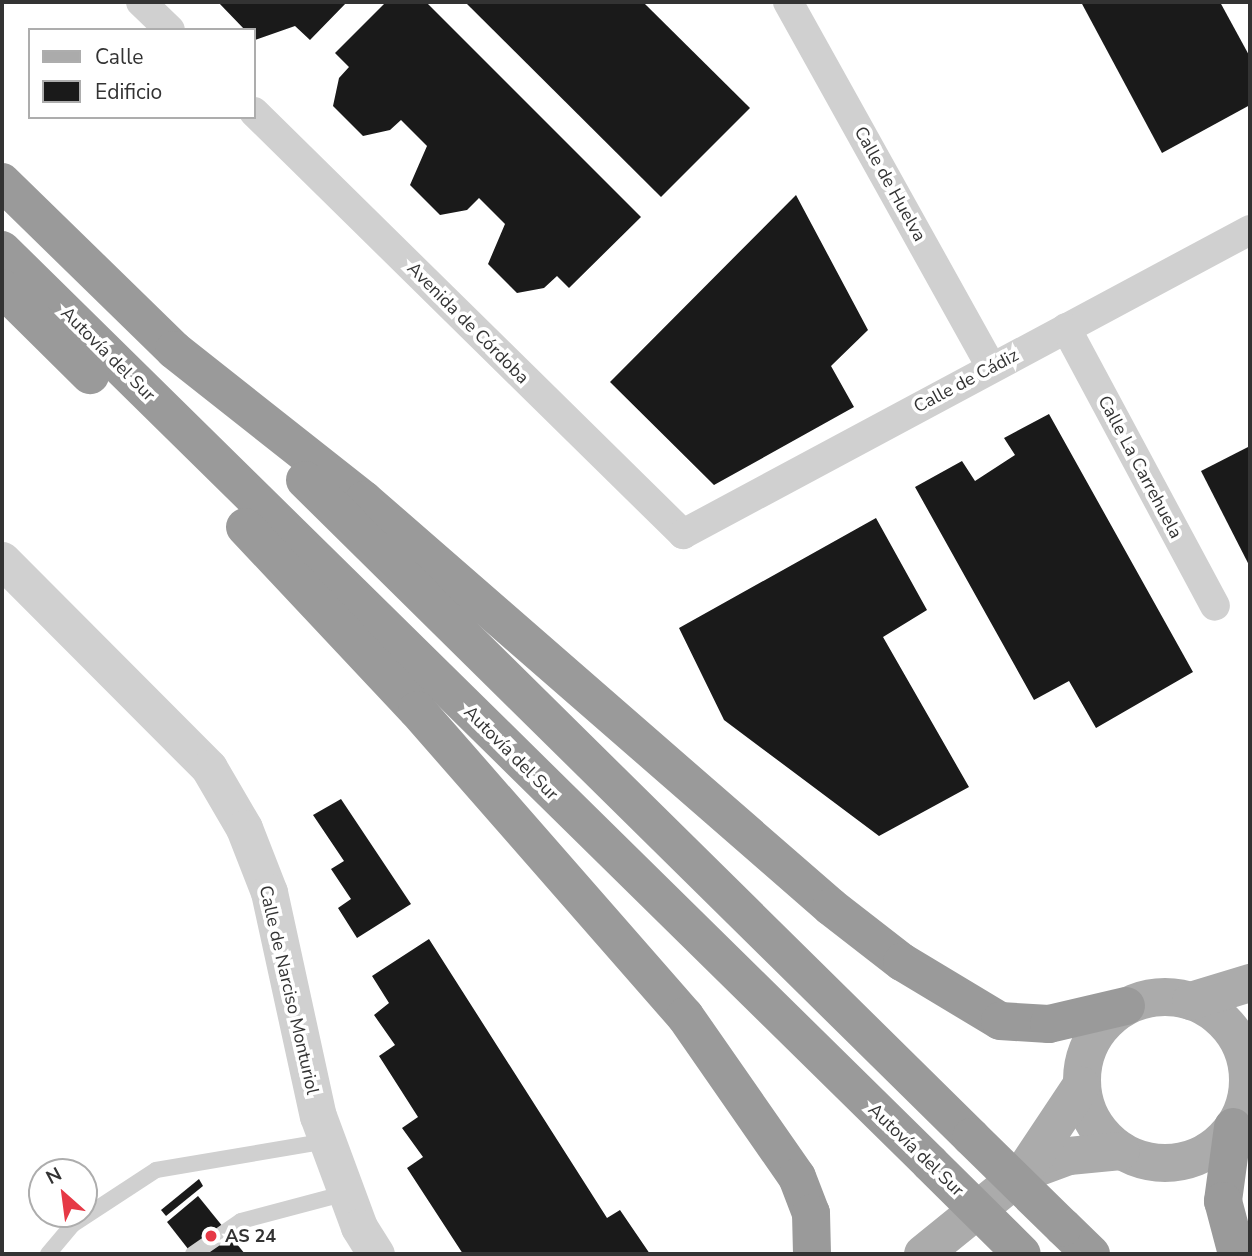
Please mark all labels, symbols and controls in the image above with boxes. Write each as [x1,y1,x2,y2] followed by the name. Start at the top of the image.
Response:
[28,28,256,119] legend
[95,43,143,71] text: Calle
[95,78,162,106] text: Edificio
[850,123,930,245] street label: Calle de Huelva
[403,258,533,388] street label: Avenida de Córdoba
[56,302,160,406] street label: Autovía del Sur
[910,344,1022,418] street label: Calle de Cádiz
[1093,392,1187,542] street label: Calle La Carrehuela
[459,701,563,805] street label: Autovía del Sur
[254,883,324,1097] street label: Calle de Narciso Monturiol
[864,1099,968,1201] street label: Autovía del Sur
[28,1158,98,1228] north arrow
[42,1161,66,1191] text: N
[225,1225,276,1247] place label: AS 24
[203,1228,219,1244] marker: AS 24

